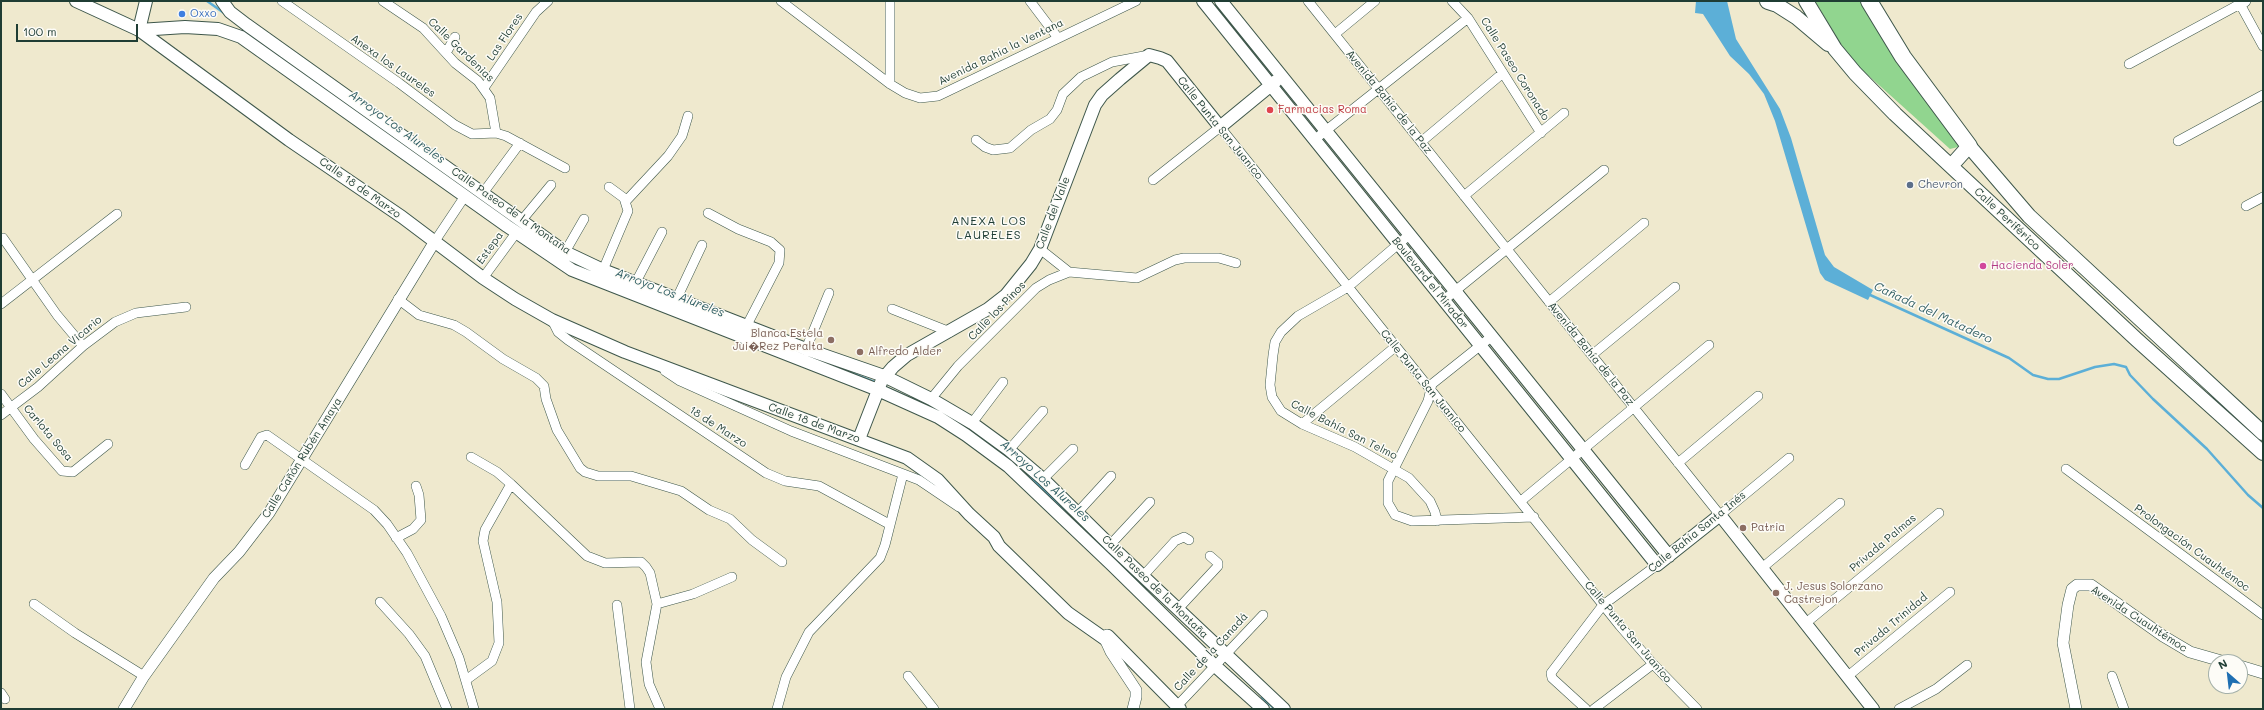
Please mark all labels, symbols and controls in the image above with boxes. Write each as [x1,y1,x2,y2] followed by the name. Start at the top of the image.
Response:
[190,7,216,21] place label: Oxxo
[177,9,187,19] marker: Oxxo
[484,11,526,63] street label: Las Flores
[425,15,497,85] street label: Calle Gardenias
[1478,15,1552,123] street label: Calle Paseo Coronado
[18,16,140,42] scale bar
[936,16,1066,88] street label: Avenida Bahía la Ventana
[23,23,57,39] text: 100 m
[348,32,438,100] street label: Anexa los Laureles
[1343,47,1435,157] street label: Avenida Bahía de la Paz
[1174,74,1266,182] street label: Calle Punta San Juanico
[346,87,448,167] water label: Arroyo Los Alureles
[1278,103,1367,117] place label: Farmacias Roma
[1265,105,1275,115] marker: Farmacias Roma
[317,155,403,221] street label: Calle 18 de Marzo
[449,165,573,257] street label: Calle Paseo de la Montaña
[1033,175,1073,251] street label: Calle del Valle
[1918,178,1963,192] place label: Chevron
[1905,180,1915,190] marker: Chevron
[1971,185,2043,253] street label: Calle Periférico
[951,214,1027,242] district label: ANEXA LOS LAURELES
[474,229,506,267] street label: Estepa
[1389,234,1471,332] street label: Boulevard el Mirador
[1991,259,2074,273] place label: Hacienda Soler
[1978,261,1988,271] marker: Hacienda Soler
[614,266,726,320] water label: Arroyo Los Alureles
[966,279,1028,343] street label: Calle los Pinos
[1872,279,1994,347] water label: Cañada del Matadero
[1545,299,1637,409] street label: Avenida Bahía de la Paz
[15,313,105,391] street label: Calle Leona Vicario
[733,327,823,353] place label: Blanca Estela Jui�Rez Peralta
[1377,327,1469,435] street label: Calle Punta San Juanico
[826,335,836,345] marker: Blanca Estela Jui�Rez Peralta
[868,345,942,359] place label: Alfredo Alder
[855,347,865,357] marker: Alfredo Alder
[259,395,345,521] street label: Calle Cañón Rubén Amaya
[1288,397,1400,463] street label: Calle Bahía San Telmo
[766,400,862,446] street label: Calle 18 de Marzo
[21,402,75,464] street label: Carlota Sosa
[687,403,749,451] street label: 18 de Marzo
[997,437,1093,525] water label: Arroyo Los Alureles
[1645,489,1749,575] street label: Calle Bahía Santa Inés
[2132,502,2252,594] street label: Prolongación Cuauhtémoc
[1847,511,1919,575] street label: Privada Palmas
[1751,521,1785,535] place label: Patria
[1738,523,1748,533] marker: Patria
[1099,533,1211,641] street label: Calle Paseo de la Montaña
[1582,578,1674,686] street label: Calle Punta San Juanico
[1784,580,1883,606] place label: J. Jesus Solorzano Castrejon
[2088,583,2190,655] street label: Avenida Cuauhtémoc
[1771,588,1781,598] marker: J. Jesus Solorzano Castrejon
[1852,591,1930,659] street label: Privada Trinidad
[1171,610,1251,694] street label: Calle de la Canadá
[2208,654,2248,694] north arrow
[2215,655,2230,672] text: N

